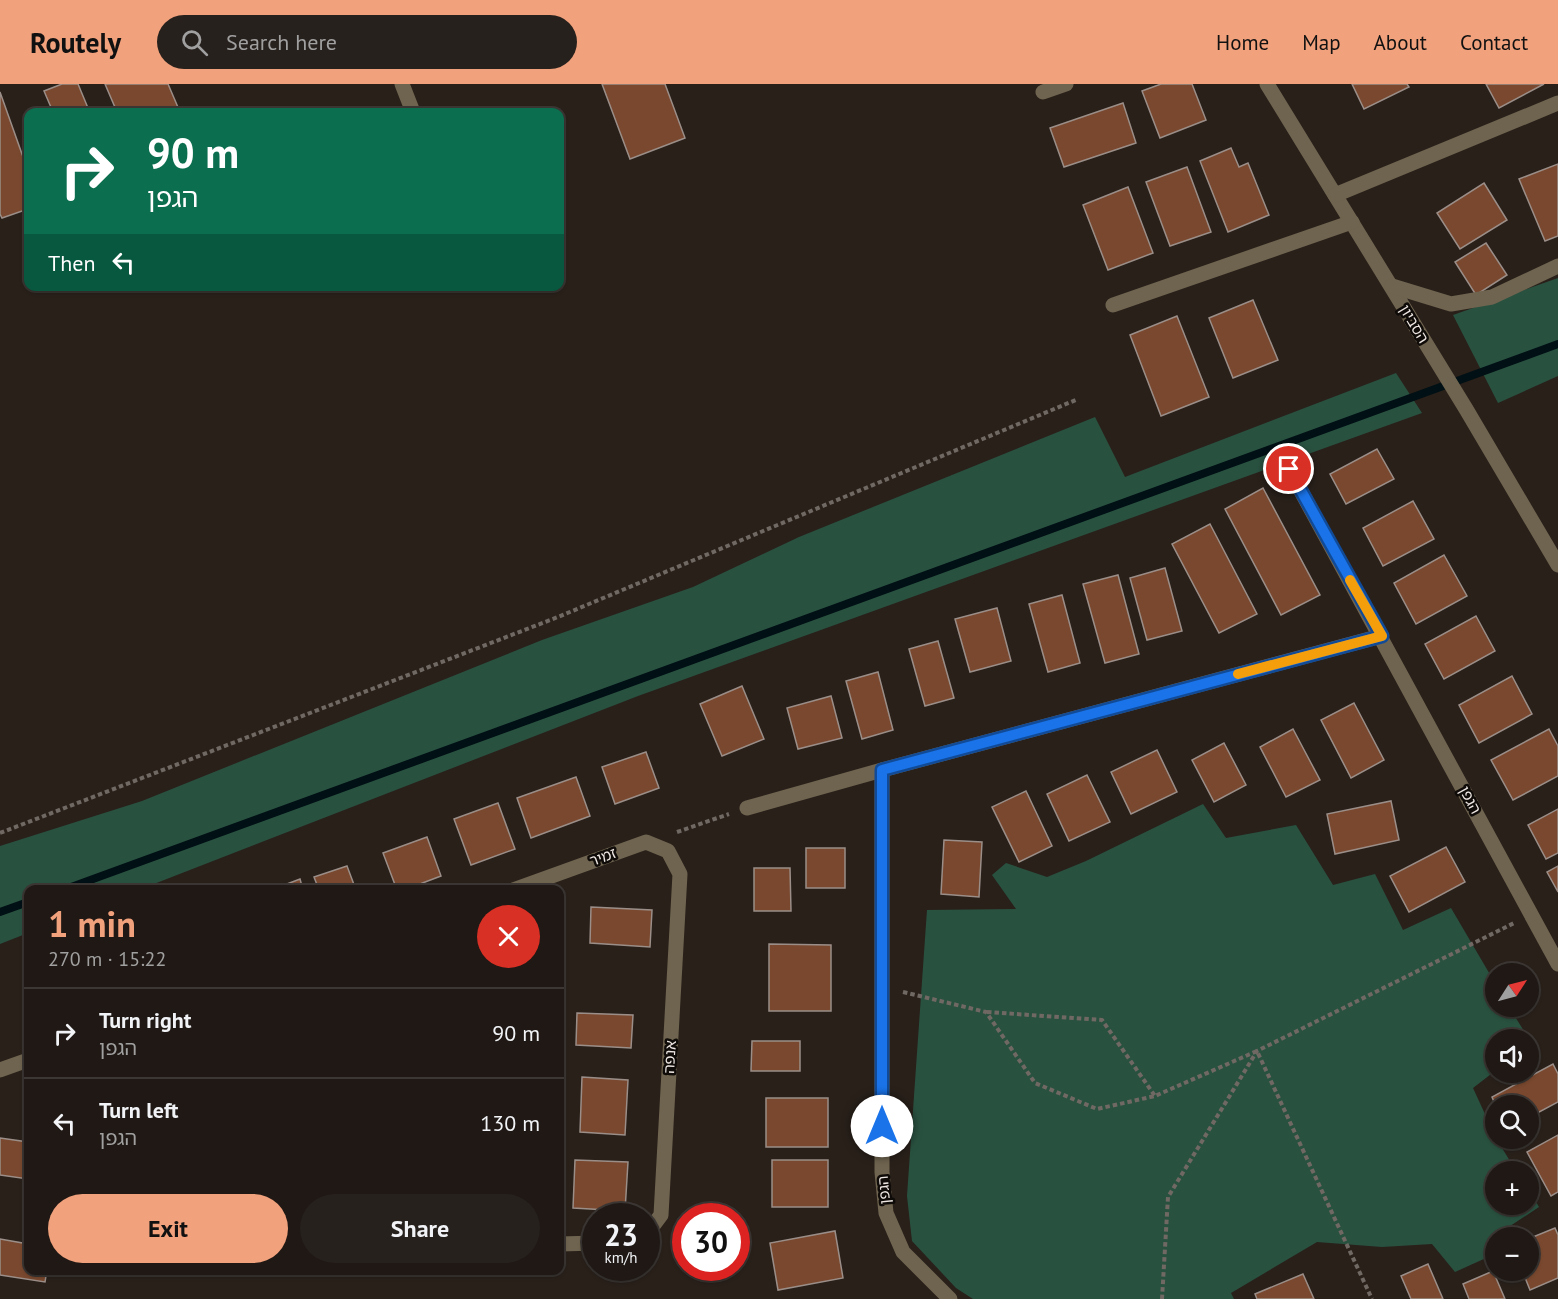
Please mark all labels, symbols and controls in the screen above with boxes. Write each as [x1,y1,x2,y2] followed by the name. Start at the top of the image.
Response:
[157,15,577,69] search box
[30,24,121,61] text: Routely
[178,26,211,59] icon: search
[226,28,337,56] text: Search here
[1216,29,1269,56] text: Home
[1302,29,1341,56] text: Map
[1374,29,1427,56] text: About
[1460,29,1528,56] text: Contact
[147,125,239,180] text: 90 m
[48,132,126,210] icon: right
[147,180,198,214] text: הגפן
[107,246,140,279] icon: left
[48,249,95,277] text: Then
[1396,301,1433,346] street label: הסביון
[1263,443,1314,494] pin
[1272,452,1305,485] icon: arrive
[1455,783,1486,817] street label: הגפן
[587,843,619,870] street label: זמיר
[48,900,136,947] text: 1 min
[477,905,540,968] button: close
[48,946,166,972] text: 270 m · 15:22
[1485,963,1539,1017] north arrow
[1485,963,1539,1281] map controls
[99,1006,191,1034] text: Turn right
[48,1017,81,1050] icon: right
[492,1019,540,1047] text: 90 m
[1485,1029,1539,1083] button: sound
[99,1035,137,1061] text: הגפן
[659,1040,680,1074] street label: אנפה
[850,1094,914,1158] position arrow
[1485,1095,1539,1149] button: search
[99,1096,179,1124] text: Turn left
[48,1107,81,1140] icon: left
[480,1109,540,1137] text: 130 m
[99,1125,137,1151] text: הגפן
[1485,1161,1539,1215] button: +
[873,1175,894,1205] street label: הגפן
[48,1194,288,1263] button: Exit
[300,1194,540,1263] button: Share
[672,1203,750,1281] speed limit sign: 30
[604,1215,638,1254] text: 23
[1485,1227,1539,1281] button: −
[605,1248,637,1267] text: km/h

